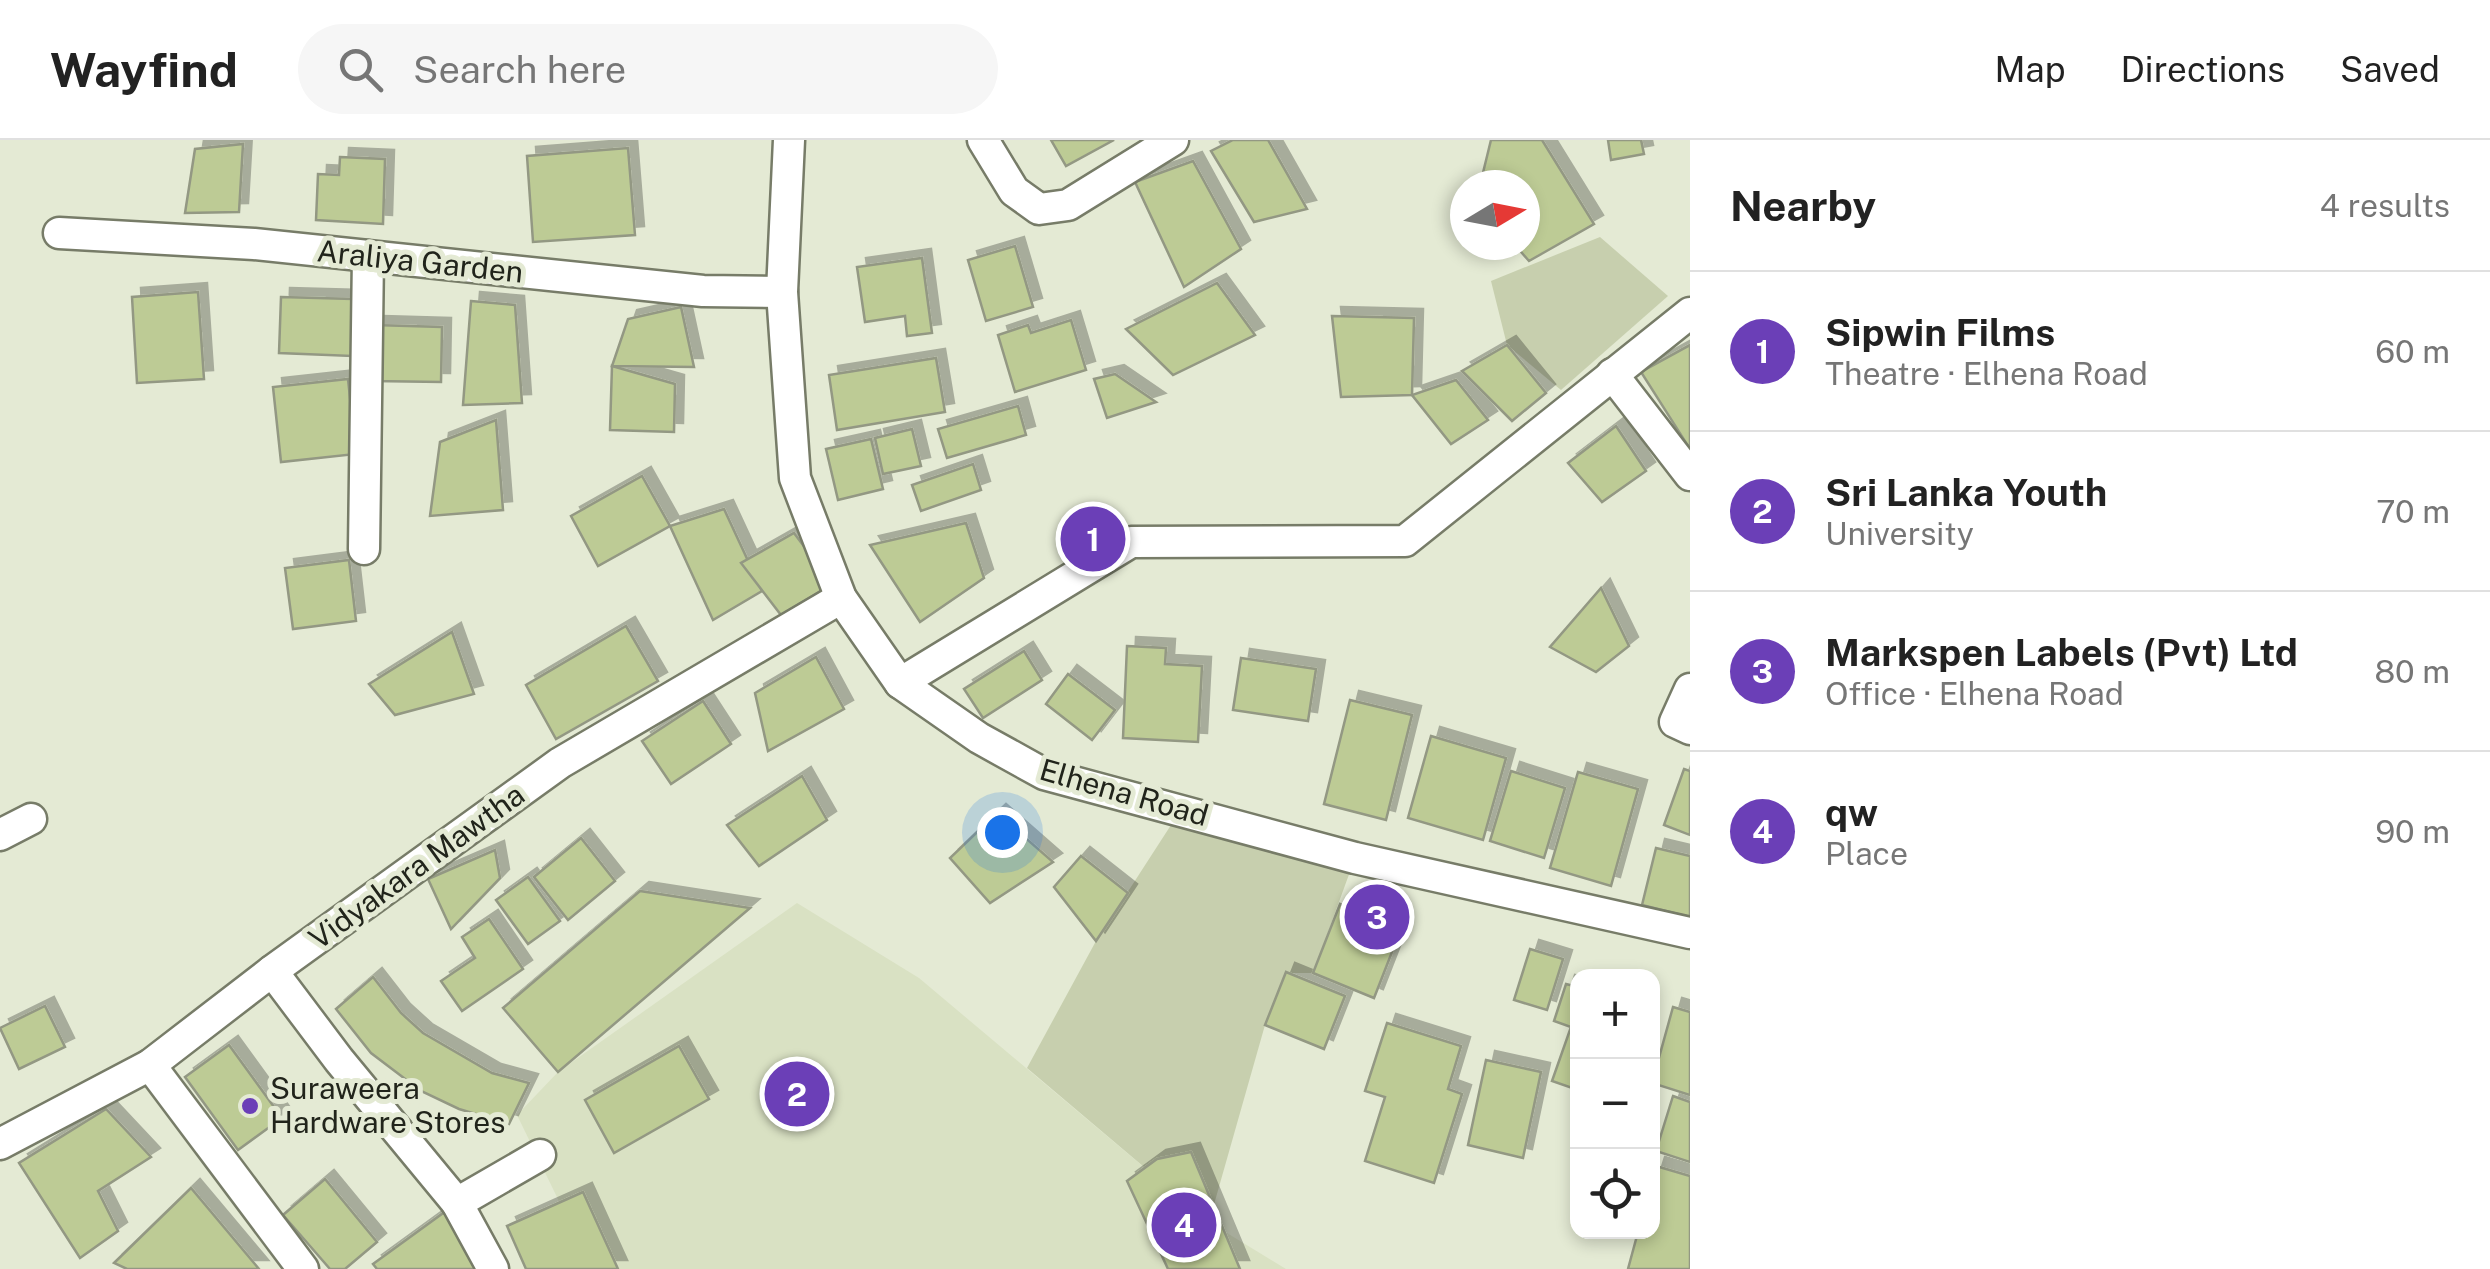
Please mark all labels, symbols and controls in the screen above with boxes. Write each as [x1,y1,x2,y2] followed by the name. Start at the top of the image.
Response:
[298,24,998,114] search box
[50,41,238,98] text: Wayfind
[333,42,388,97] icon: search
[413,47,626,92] text: Search here
[1994,49,2065,90] text: Map
[2120,49,2285,90] text: Directions
[2340,49,2440,90] text: Saved
[1450,170,1540,260] north arrow
[1730,181,1876,230] text: Nearby
[2320,187,2450,224] text: 4 results
[315,232,525,290] street label: Araliya Garden
[1825,310,2055,355] text: Sipwin Films
[1756,333,1769,370] text: 1
[2375,333,2450,370] text: 60 m
[1825,355,2148,392] text: Theatre · Elhena Road
[1825,470,2107,515] text: Sri Lanka Youth
[1752,493,1773,530] text: 2
[2376,493,2450,530] text: 70 m
[1060,502,1126,576] pin: 1
[1825,515,1974,552] text: University
[1825,630,2298,675] text: Markspen Labels (Pvt) Ltd
[1752,653,1773,690] text: 3
[2374,653,2450,690] text: 80 m
[1825,675,2124,712] text: Office · Elhena Road
[1036,751,1213,833] street label: Elhena Road
[302,776,531,956] street label: Vidyakara Mawtha
[1825,790,1878,835] text: qw
[977,807,1028,858] your location
[1752,813,1773,850] text: 4
[2375,813,2450,850] text: 90 m
[1825,835,1908,872] text: Place
[1344,880,1410,954] pin: 3
[1570,969,1660,1239] map controls
[1570,969,1660,1059] button: +
[764,1056,830,1132] pin: 2
[1570,1059,1660,1149] button: −
[270,1070,505,1140] place label: Suraweera Hardware Stores
[239,1095,261,1117] marker: Suraweera Hardware Stores
[1570,1149,1660,1239] button: locate
[1152,1188,1216,1262] pin: 4

